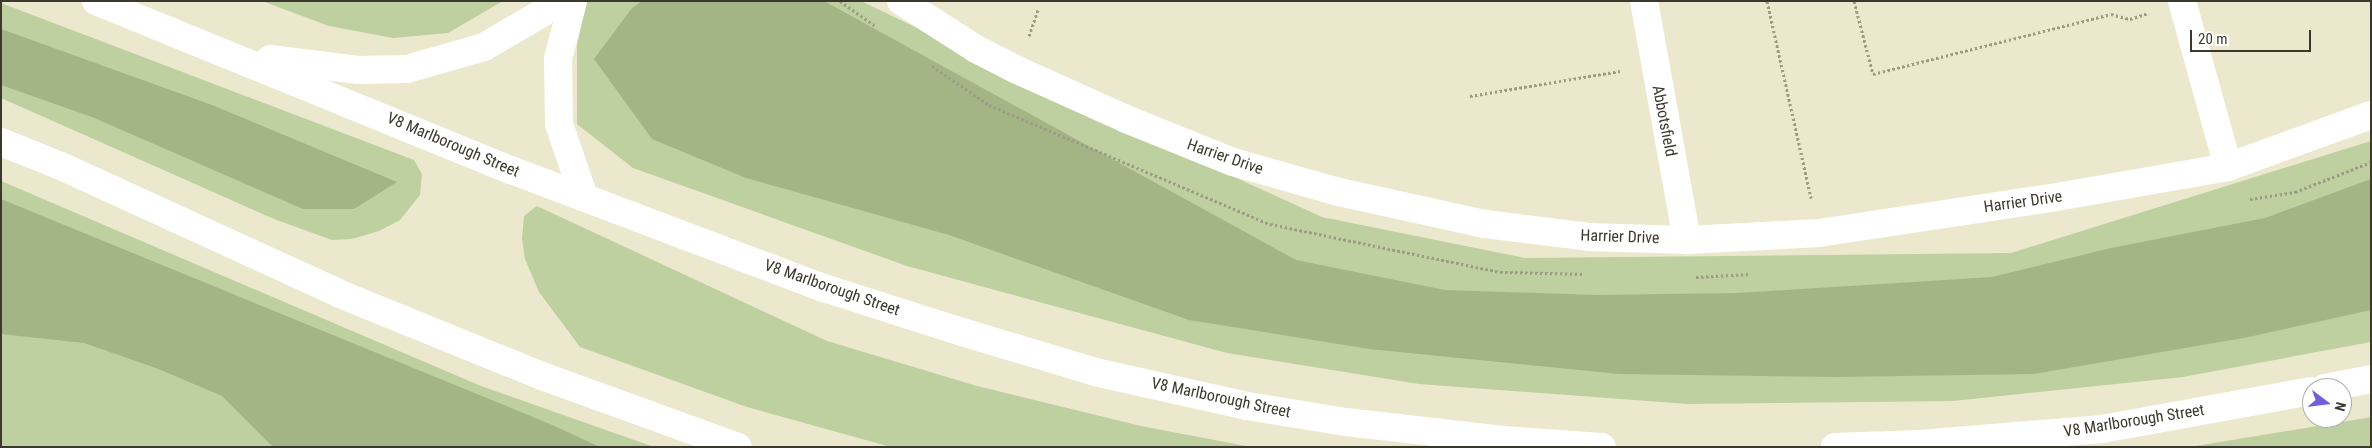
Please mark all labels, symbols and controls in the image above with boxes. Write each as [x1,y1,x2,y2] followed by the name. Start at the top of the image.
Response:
[2192,20,2313,52] scale bar
[2198,30,2228,48] text: 20 m
[1648,84,1680,158] street label: Abbotsfield
[384,108,522,182] street label: V8 Marlborough Street
[1185,135,1265,179] street label: Harrier Drive
[1983,187,2063,217] street label: Harrier Drive
[1580,226,1660,248] street label: Harrier Drive
[762,256,902,320] street label: V8 Marlborough Street
[1150,374,1292,422] street label: V8 Marlborough Street
[2302,378,2352,428] north arrow
[2062,400,2206,442] street label: V8 Marlborough Street
[2332,400,2349,413] text: N

